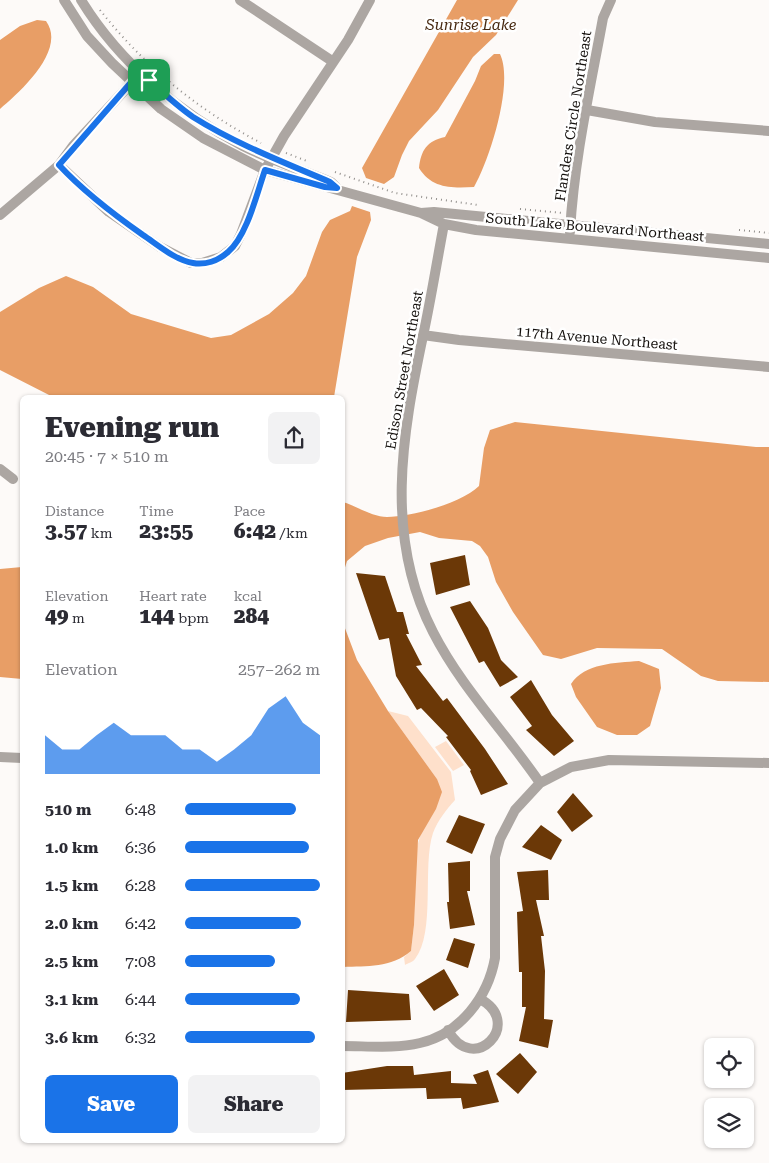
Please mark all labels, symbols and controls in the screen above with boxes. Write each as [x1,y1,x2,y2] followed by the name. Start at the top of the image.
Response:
[425,16,517,34] water label: Sunrise Lake
[552,30,594,202] street label: Flanders Circle Northeast
[128,59,170,101] pin
[135,66,163,94] icon: arrive
[485,209,705,245] street label: South Lake Boulevard Northeast
[382,289,426,451] street label: Edison Street Northeast
[516,323,678,353] street label: 117th Avenue Northeast
[45,411,219,444] text: Evening run
[268,412,320,464] button: share
[45,447,169,466] text: 20:45 · 7 × 510 m
[45,503,104,519] text: Distance
[139,503,174,519] text: Time
[234,503,265,519] text: Pace
[45,519,87,543] text: 3.57
[139,519,193,543] text: 23:55
[234,519,276,543] text: 6:42
[87,525,112,541] text: km
[276,525,308,541] text: /km
[45,588,108,604] text: Elevation
[139,588,207,604] text: Heart rate
[234,588,262,604] text: kcal
[45,604,69,628] text: 49
[139,604,175,628] text: 144
[234,604,269,628] text: 284
[69,610,85,626] text: m
[175,610,209,626] text: bpm
[45,660,118,679] text: Elevation
[238,660,320,679] text: 257–262 m
[45,800,91,819] text: 510 m
[125,800,156,819] text: 6:48
[45,838,98,857] text: 1.0 km
[125,838,156,857] text: 6:36
[45,876,98,895] text: 1.5 km
[125,876,156,895] text: 6:28
[45,914,98,933] text: 2.0 km
[125,914,156,933] text: 6:42
[45,952,98,971] text: 2.5 km
[125,952,156,971] text: 7:08
[45,990,98,1009] text: 3.1 km
[125,990,156,1009] text: 6:44
[45,1028,98,1047] text: 3.6 km
[125,1028,156,1047] text: 6:32
[704,1038,754,1148] map controls
[704,1038,754,1088] button: locate
[45,1075,178,1133] button: Save
[188,1075,320,1133] button: Share
[704,1098,754,1148] button: layers

